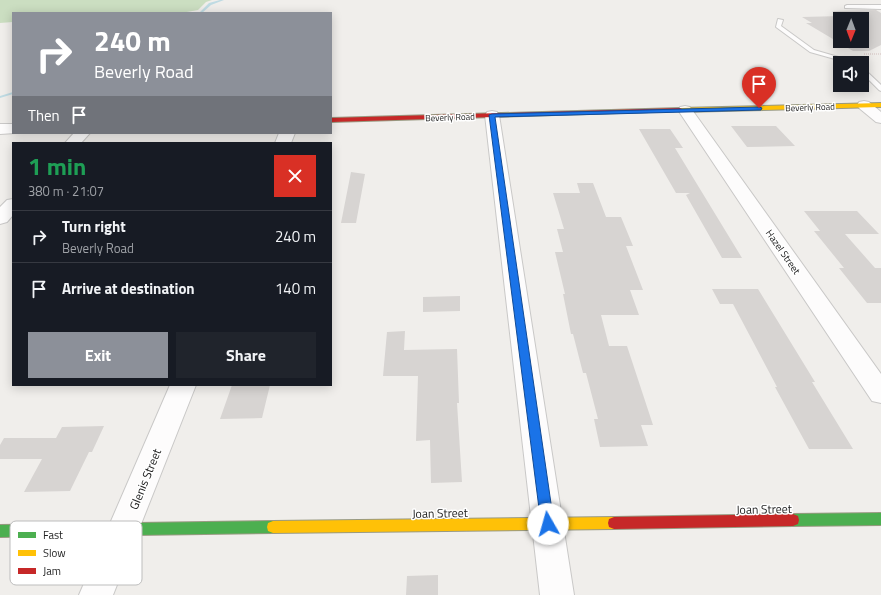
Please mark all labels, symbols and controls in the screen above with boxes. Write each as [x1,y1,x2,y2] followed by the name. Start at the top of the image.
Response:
[833,12,869,48] north arrow
[833,12,869,92] map controls
[94,19,171,62] text: 240 m
[28,28,80,80] icon: right
[833,56,869,92] button: sound
[94,58,194,85] text: Beverly Road
[742,67,776,108] pin
[748,73,770,95] icon: arrive
[785,100,835,114] street label: Beverly Road
[28,104,60,127] text: Then
[68,104,90,126] icon: arrive
[425,110,475,124] street label: Beverly Road
[28,148,86,184] text: 1 min
[274,155,316,197] button: close
[28,181,104,201] text: 380 m · 21:07
[62,215,126,238] text: Turn right
[275,225,316,248] text: 240 m
[28,226,50,248] icon: right
[762,227,804,278] street label: Hazel Street
[62,238,134,258] text: Beverly Road
[62,277,195,300] text: Arrive at destination
[275,277,316,300] text: 140 m
[28,278,50,300] icon: arrive
[28,332,168,378] button: Exit
[176,332,316,378] button: Share
[124,445,166,512] street label: Glenis Street
[736,499,793,519] street label: Joan Street
[412,503,469,523] street label: Joan Street
[527,503,569,545] position arrow
[10,521,142,585] legend
[43,527,63,543] text: Fast
[43,545,66,561] text: Slow
[43,563,61,579] text: Jam

